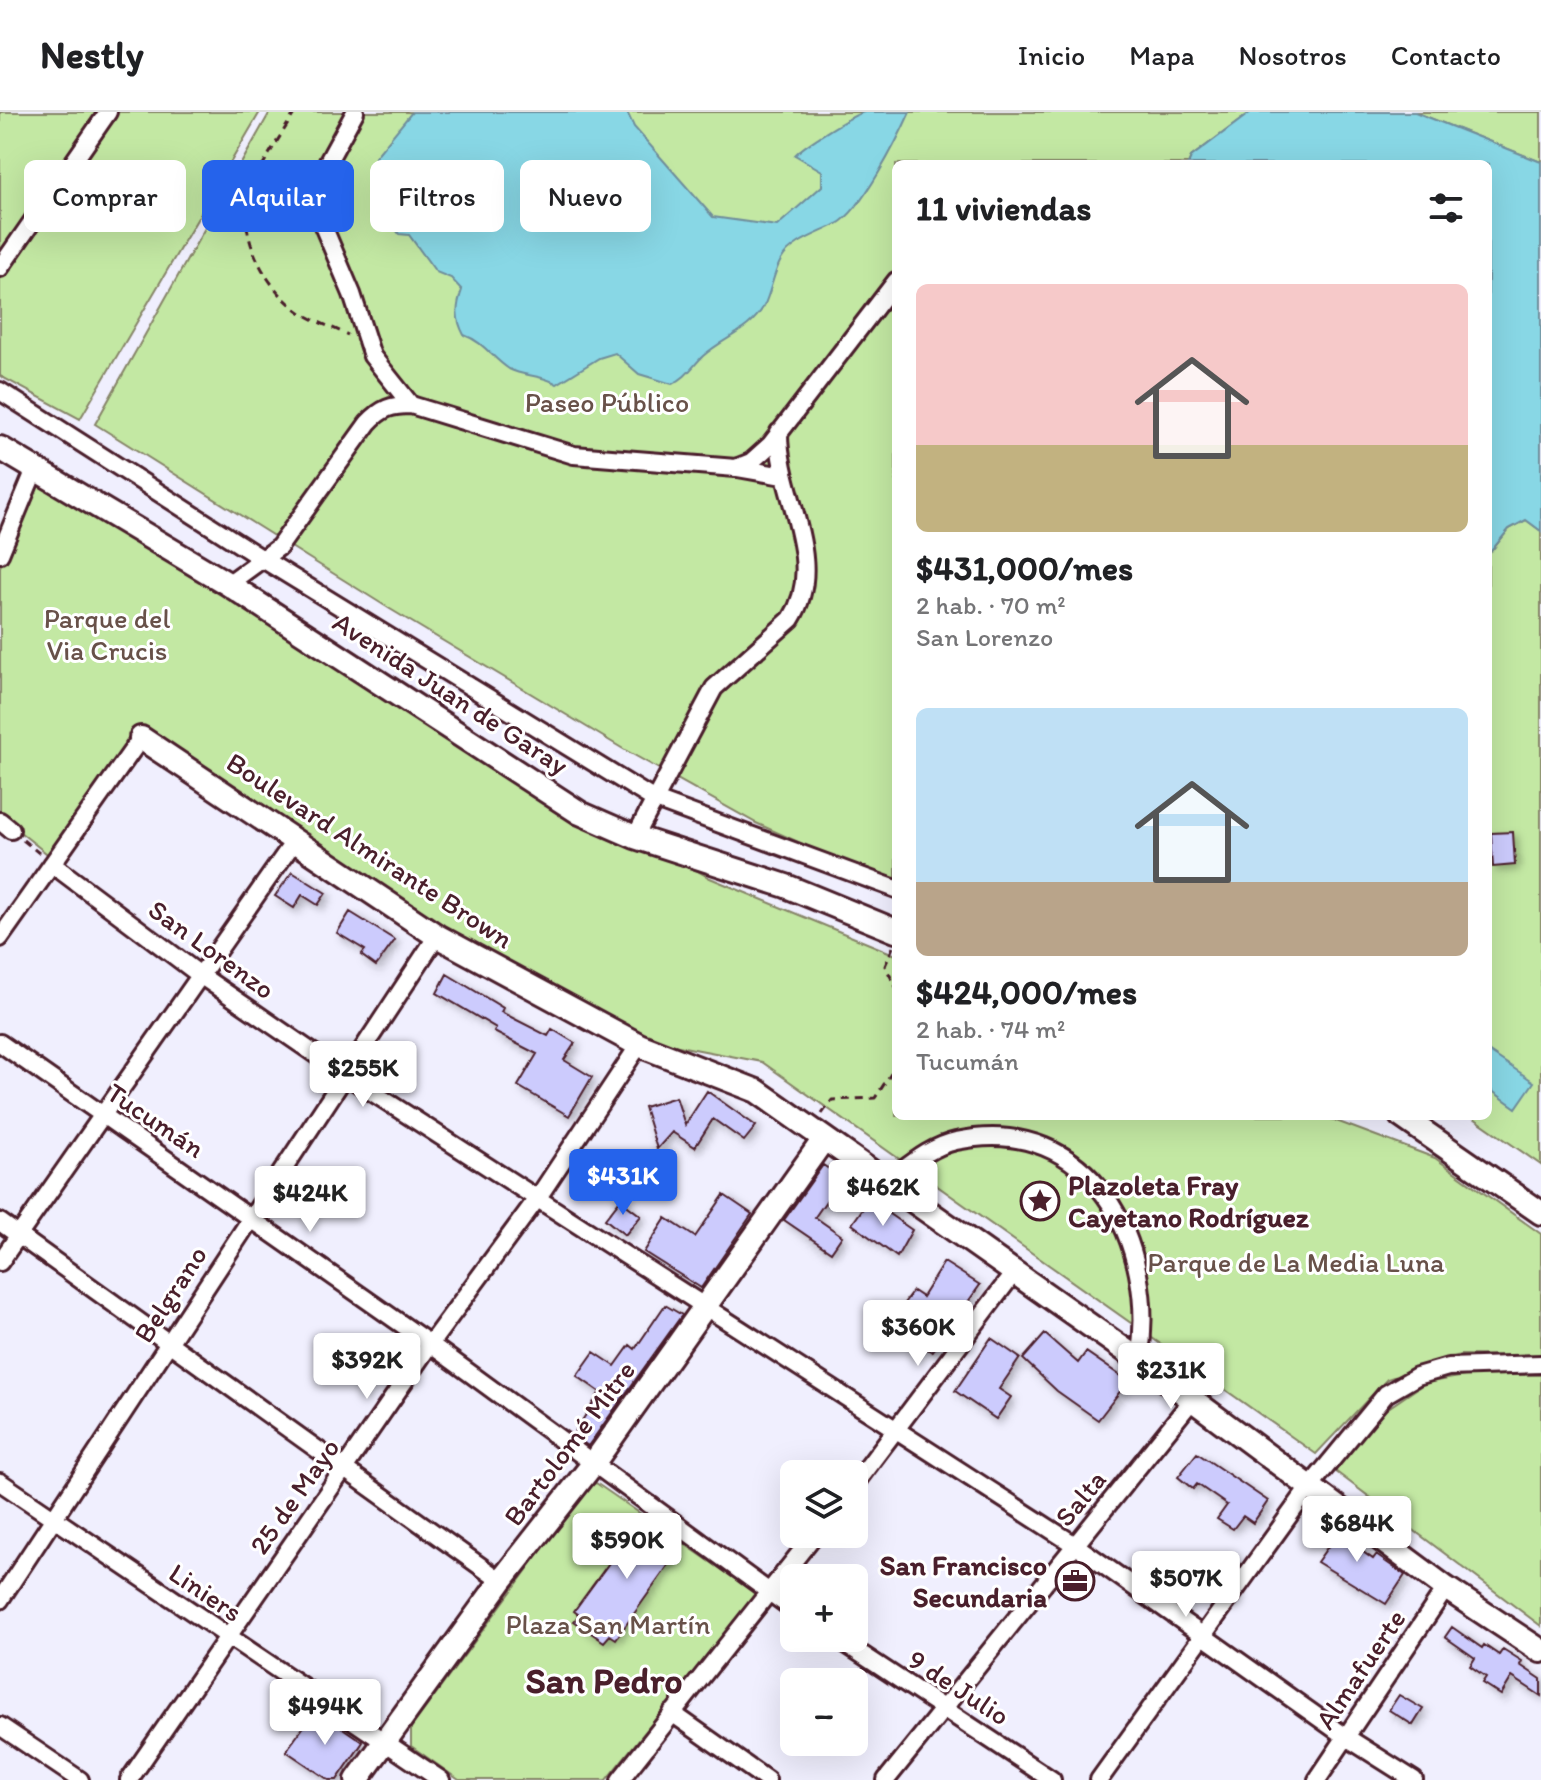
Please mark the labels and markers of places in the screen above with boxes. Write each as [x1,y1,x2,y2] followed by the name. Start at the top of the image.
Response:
[307,1041,419,1109] pin: $255K
[567,1149,679,1217] pin: $431K
[827,1160,939,1228] pin: $462K
[254,1166,366,1234] pin: $424K
[1068,1168,1310,1234] place label: Plazoleta Fray Cayetano Rodríguez
[1019,1180,1061,1222] place icon: Plazoleta Fray Cayetano Rodríguez
[862,1300,974,1368] pin: $360K
[311,1333,423,1401] pin: $392K
[1115,1343,1227,1411] pin: $231K
[1301,1496,1413,1564] pin: $684K
[571,1513,683,1581] pin: $590K
[880,1548,1047,1614] place label: San Francisco Secundaria
[1130,1551,1242,1619] pin: $507K
[1054,1560,1096,1602] office icon: San Francisco Secundaria
[269,1679,381,1747] pin: $494K

